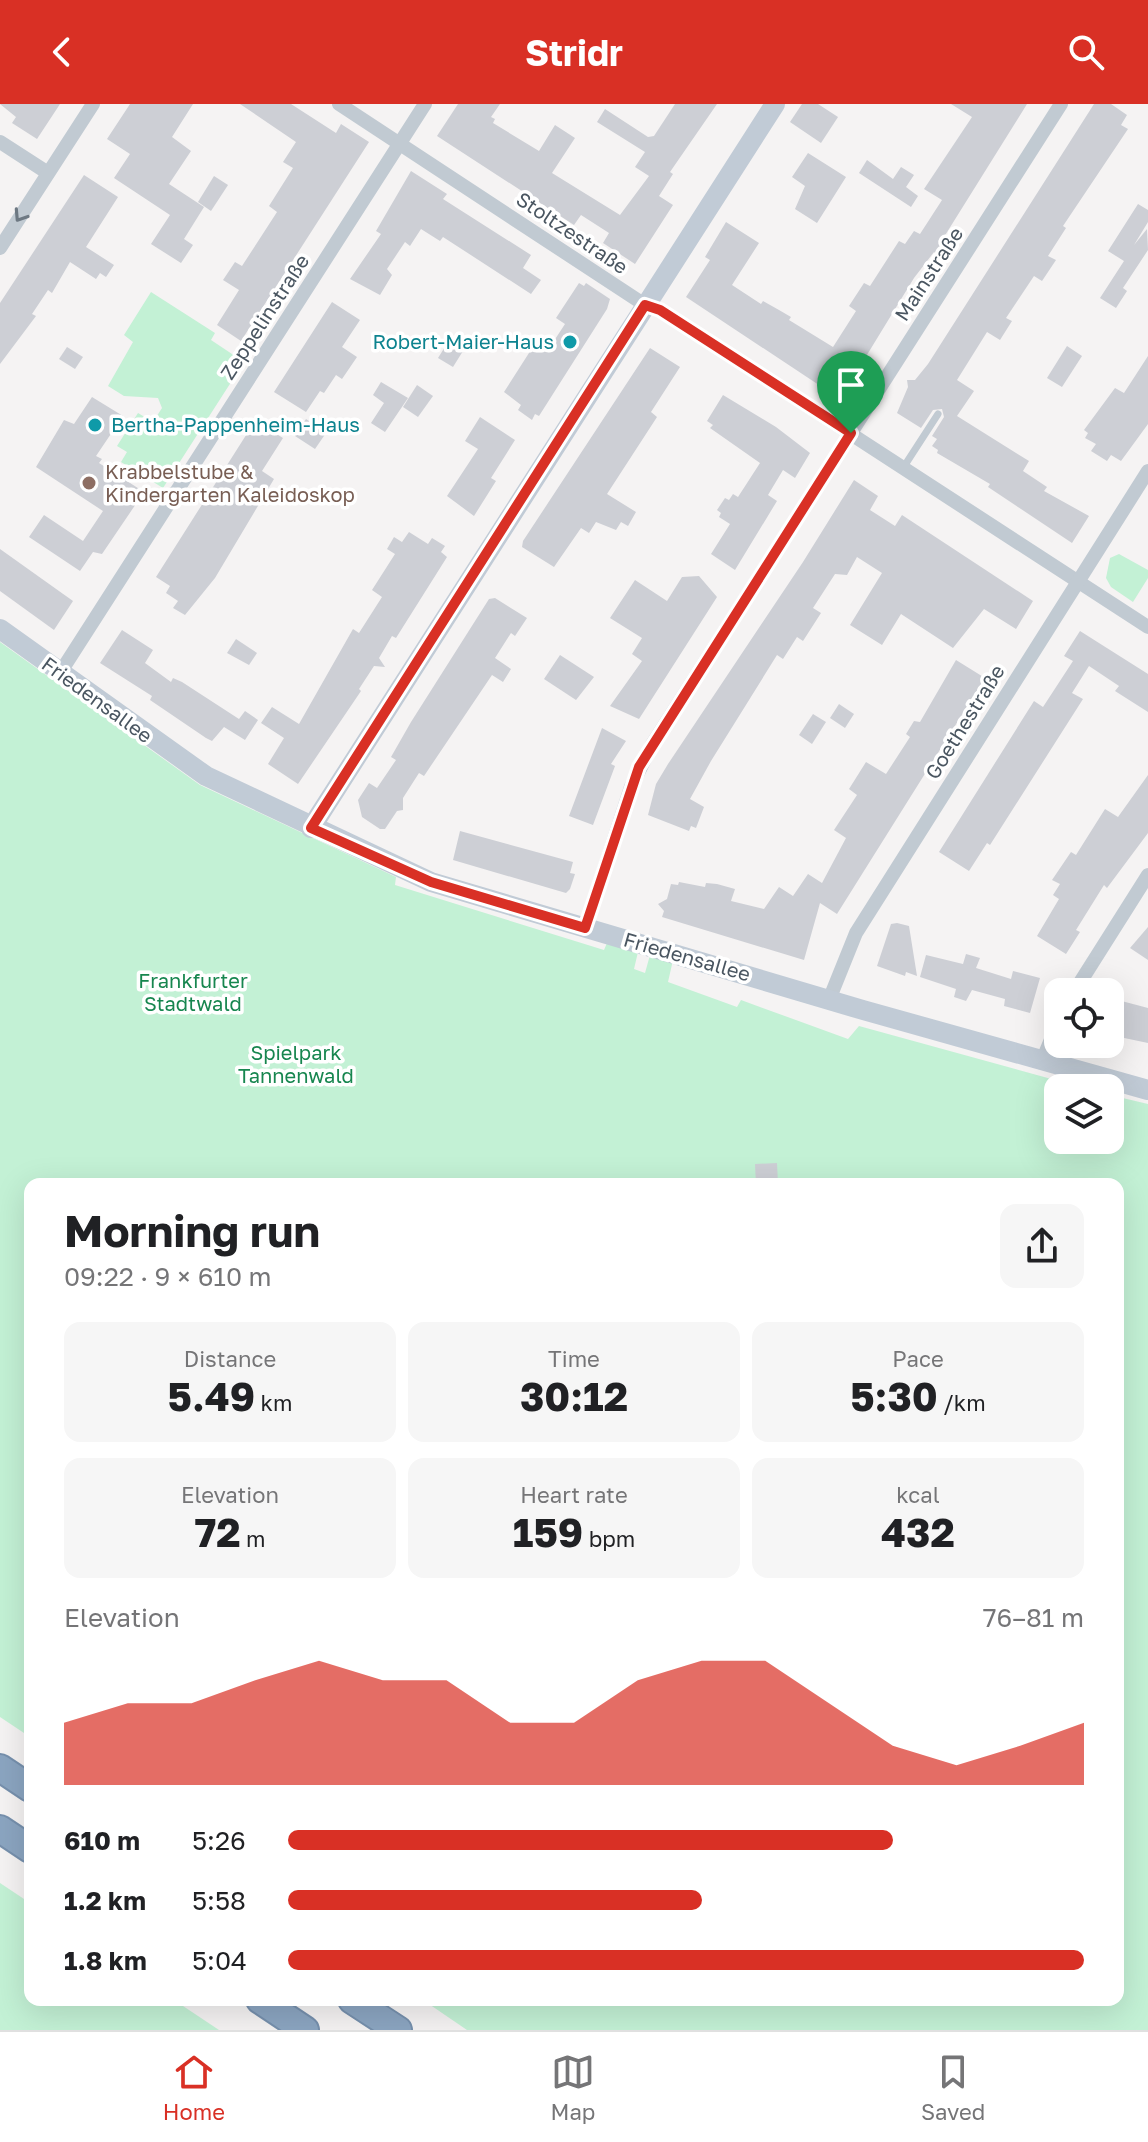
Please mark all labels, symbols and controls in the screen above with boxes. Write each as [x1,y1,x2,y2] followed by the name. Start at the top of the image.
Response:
[40,30,84,74] icon: back
[1064,30,1108,74] icon: search
[525,31,623,74] text: Stridr
[512,186,633,278] street label: Stoltzestraße
[15,208,30,222] one-way arrow
[889,222,967,325] street label: Mainstraße
[215,249,313,383] street label: Zeppelinstraße
[372,329,554,353] place label: Robert-Maier-Haus
[561,333,579,351] marker: Robert-Maier-Haus
[817,351,885,433] pin
[829,363,873,407] icon: arrive
[111,412,360,436] place label: Bertha-Pappenheim-Haus
[86,416,104,434] marker: Bertha-Pappenheim-Haus
[105,459,355,506] place label: Krabbelstube & Kindergarten Kaleidoskop
[80,474,98,492] marker: Krabbelstube & Kindergarten Kaleidoskop
[38,651,157,747] street label: Friedensallee
[919,660,1009,783] street label: Goethestraße
[621,927,753,986] street label: Friedensallee
[138,968,248,1015] park label: Frankfurter Stadtwald
[1044,978,1124,1154] map controls
[1044,978,1124,1058] button: locate
[238,1040,354,1087] park label: Spielpark Tannenwald
[1044,1074,1124,1154] button: layers
[64,1204,320,1257] text: Morning run
[1000,1204,1084,1288] button: share
[64,1261,272,1292] text: 09:22 · 9 × 610 m
[184,1345,276,1372] text: Distance
[548,1345,600,1372] text: Time
[892,1345,944,1372] text: Pace
[167,1372,255,1420] text: 5.49
[520,1372,628,1420] text: 30:12
[850,1372,938,1420] text: 5:30
[255,1389,293,1416] text: km
[938,1389,986,1416] text: /km
[181,1481,279,1508] text: Elevation
[520,1481,628,1508] text: Heart rate
[896,1481,940,1508] text: kcal
[194,1508,241,1556] text: 72
[513,1508,583,1556] text: 159
[881,1508,955,1556] text: 432
[241,1525,266,1552] text: m
[583,1525,635,1552] text: bpm
[64,1602,180,1633] text: Elevation
[983,1602,1084,1633] text: 76–81 m
[64,1825,140,1856] text: 610 m
[192,1825,246,1856] text: 5:26
[64,1885,146,1916] text: 1.2 km
[192,1885,246,1916] text: 5:58
[64,1945,147,1976] text: 1.8 km
[192,1945,247,1976] text: 5:04
[163,2050,225,2125] tab: Home
[551,2050,595,2125] tab: Map
[921,2050,985,2125] tab: Saved

